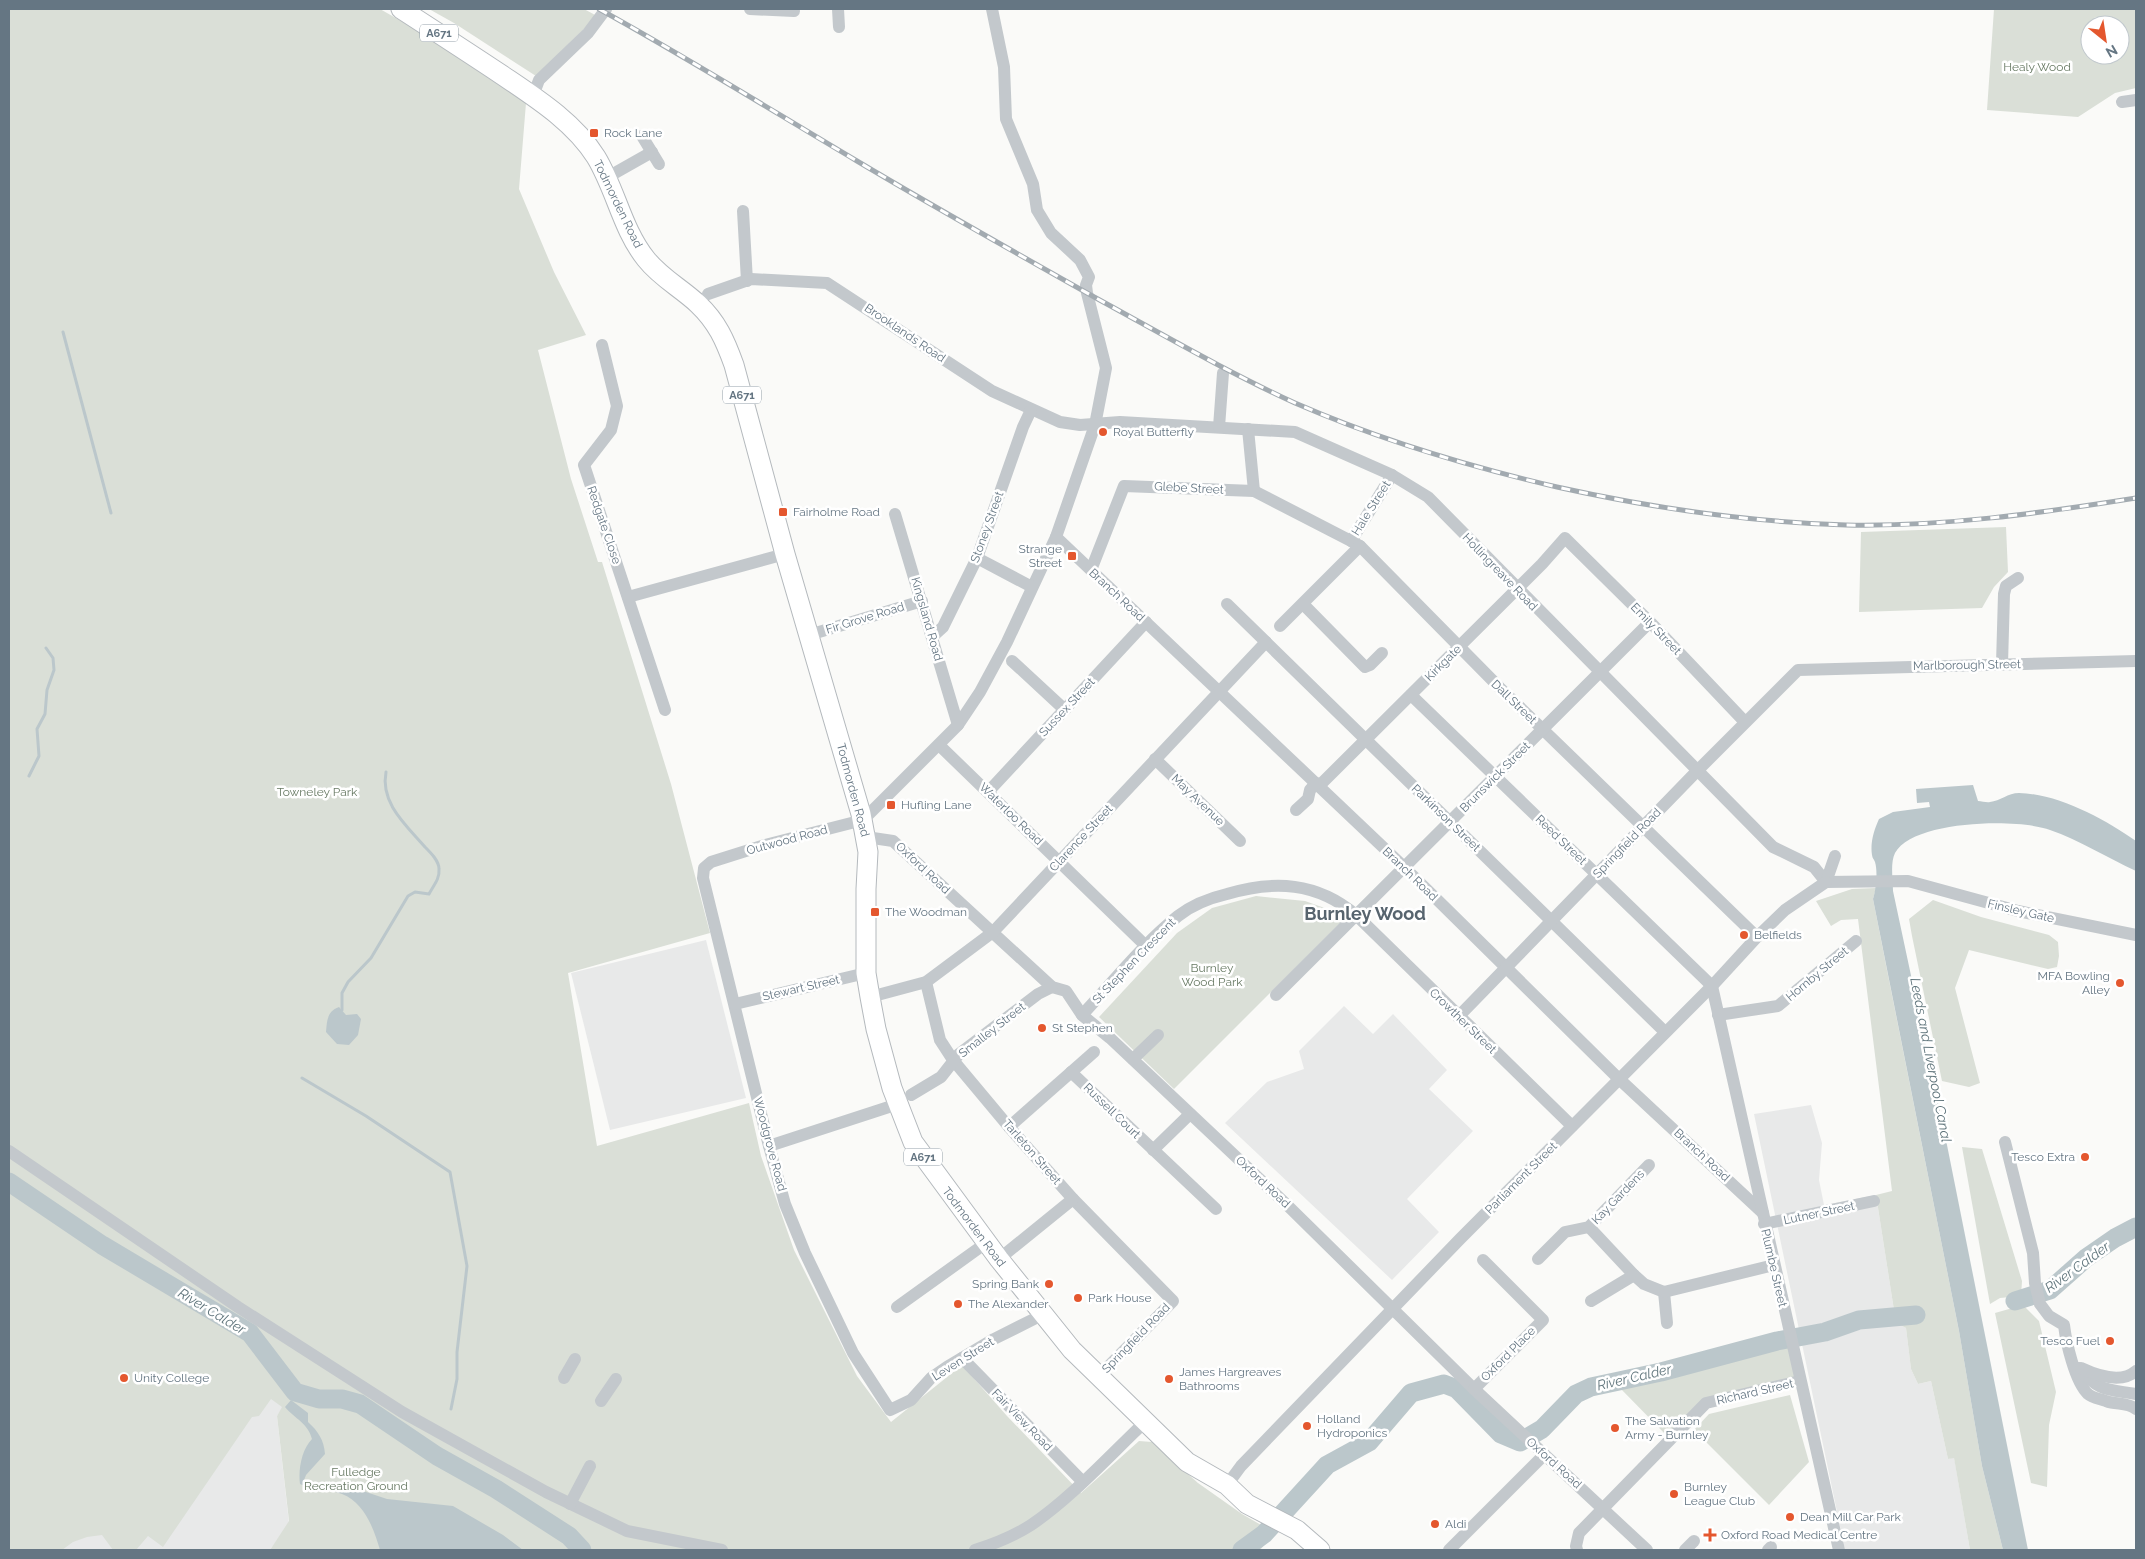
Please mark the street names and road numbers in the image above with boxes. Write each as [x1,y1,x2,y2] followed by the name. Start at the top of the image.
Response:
[420,24,458,42] road number: A671
[591,158,645,250] street label: Todmorden Road
[862,301,948,365] street label: Brooklands Road
[723,386,761,404] road number: A671
[1349,478,1393,538] street label: Hale Street
[1154,479,1224,497] street label: Glebe Street
[584,484,624,566] street label: Redgate Close
[968,490,1006,564] street label: Stoney Street
[1460,530,1540,614] street label: Hollingreave Road
[1086,566,1148,624] street label: Branch Road
[908,575,946,663] street label: Kingsland Road
[824,599,906,637] street label: Fir Grove Road
[1628,600,1684,658] street label: Emily Street
[1422,642,1464,684] street label: Kirkgate
[1913,657,2021,673] street label: Marlborough Street
[1036,675,1098,739] street label: Sussex Street
[1488,677,1540,727] street label: Dall Street
[1457,739,1533,815] street label: Brunswick Street
[834,742,872,838] street label: Todmorden Road
[1169,771,1227,829] street label: May Avenue
[976,780,1046,848] street label: Waterloo Road
[1409,782,1483,854] street label: Parkinson Street
[1047,802,1115,874] street label: Clarence Street
[1590,805,1664,881] street label: Springfield Road
[1533,812,1589,868] street label: Reed Street
[745,822,829,858] street label: Outwood Road
[893,839,953,897] street label: Oxford Road
[1380,844,1440,904] street label: Branch Road
[1986,897,2056,925] street label: Finsley Gate
[1090,915,1178,1007] street label: St Stephen Crescent
[1783,944,1851,1004] street label: Hornby Street
[761,972,841,1004] street label: Stewart Street
[1427,986,1499,1056] street label: Crowther Street
[956,1000,1028,1060] street label: Smalley Street
[1081,1080,1143,1142] street label: Russell Court
[751,1095,789,1193] street label: Woodgrove Road
[1000,1117,1064,1187] street label: Tarleton Street
[1671,1126,1733,1184] street label: Branch Road
[1482,1139,1560,1217] street label: Parliament Street
[904,1148,942,1166] road number: A671
[1233,1153,1293,1211] street label: Oxford Road
[1589,1167,1647,1227] street label: Kay Gardens
[939,1184,1009,1270] street label: Todmorden Road
[1782,1199,1856,1227] street label: Lutner Street
[1758,1228,1790,1308] street label: Plumbe Street
[1099,1300,1173,1376] street label: Springfield Road
[1478,1324,1538,1384] street label: Oxford Place
[929,1334,997,1384] street label: Leven Street
[1715,1376,1795,1408] street label: Richard Street
[989,1386,1055,1454] street label: Fair View Road
[1524,1435,1584,1491] street label: Oxford Road

